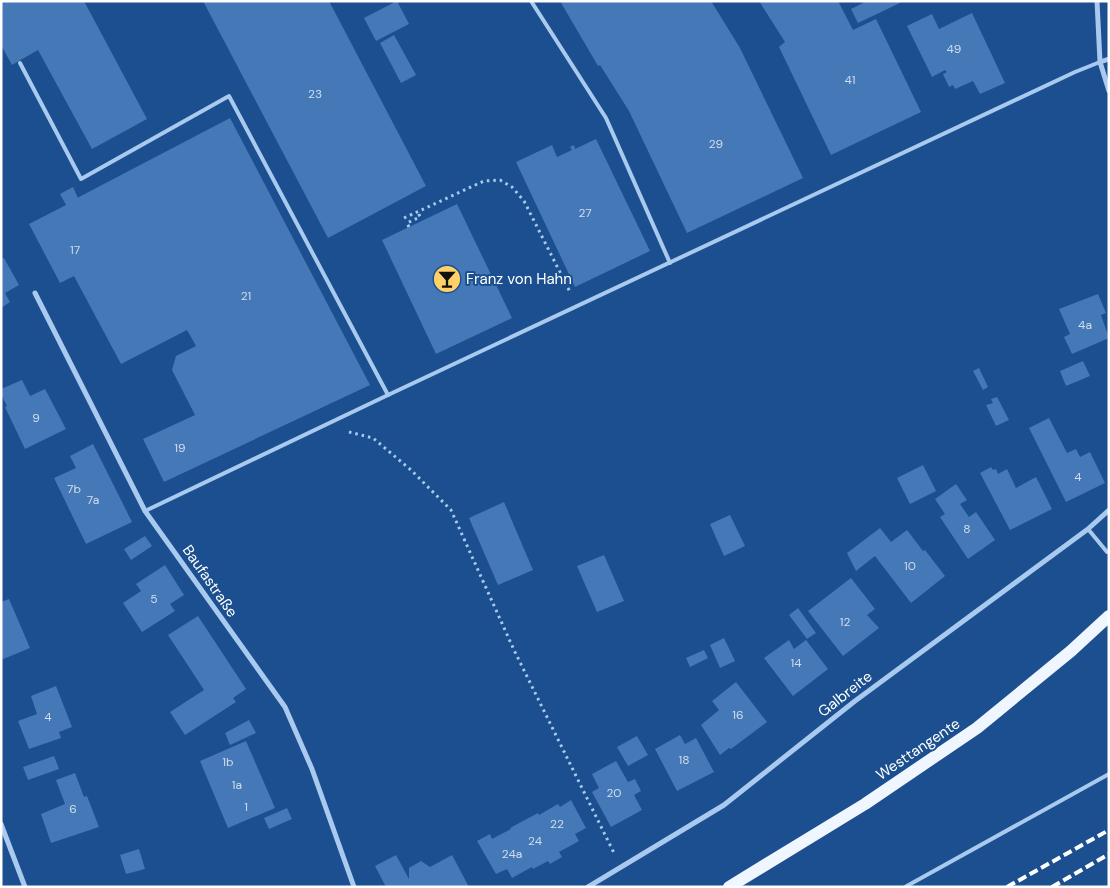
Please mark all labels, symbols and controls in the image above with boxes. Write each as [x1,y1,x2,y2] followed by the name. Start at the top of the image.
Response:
[947,41,961,57] house number: 49
[844,72,856,88] house number: 41
[308,86,322,102] house number: 23
[709,136,723,152] house number: 29
[578,205,592,221] house number: 27
[70,242,80,258] house number: 17
[432,264,462,294] bar icon: Franz von Hahn
[466,269,572,289] place label: Franz von Hahn
[241,288,251,304] house number: 21
[1078,317,1092,333] house number: 4a
[32,410,40,426] house number: 9
[174,440,186,456] house number: 19
[1074,469,1082,485] house number: 4
[67,481,81,497] house number: 7b
[87,492,99,508] house number: 7a
[963,521,971,537] house number: 8
[178,541,242,621] street label: Baufastraße
[904,558,916,574] house number: 10
[150,591,158,607] house number: 5
[840,614,850,630] house number: 12
[790,655,802,671] house number: 14
[814,666,876,722] street label: Galbreite
[732,707,744,723] house number: 16
[44,709,52,725] house number: 4
[872,713,964,785] street label: Westtangente
[678,752,690,768] house number: 18
[222,754,234,770] house number: 1b
[232,777,242,793] house number: 1a
[606,785,622,801] house number: 20
[244,799,248,815] house number: 1
[69,801,77,817] house number: 6
[550,816,564,832] house number: 22
[528,833,542,849] house number: 24
[502,846,522,862] house number: 24a

